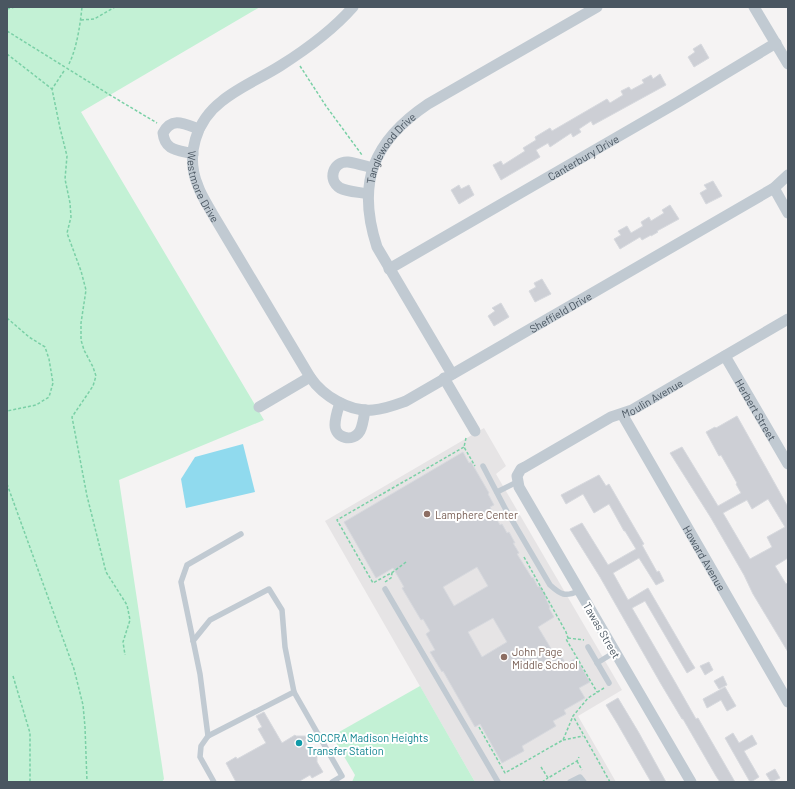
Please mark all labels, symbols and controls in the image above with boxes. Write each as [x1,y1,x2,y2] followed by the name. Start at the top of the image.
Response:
[363,109,418,185] street label: Tanglewood Drive
[545,131,621,183] street label: Canterbury Drive
[186,150,222,225] street label: Westmore Drive
[527,289,594,335] street label: Sheffield Drive
[620,375,685,420] street label: Moulin Avenue
[733,376,779,443] street label: Herbert Street
[435,508,518,521] place label: Lamphere Center
[422,509,432,519] marker: Lamphere Center
[681,523,729,593] street label: Howard Avenue
[581,600,623,660] street label: Tawas Street
[512,645,578,671] place label: John Page Middle School
[499,652,509,662] marker: John Page Middle School
[307,731,428,757] place label: SOCCRA Madison Heights Transfer Station
[294,738,304,748] marker: SOCCRA Madison Heights Transfer Station

